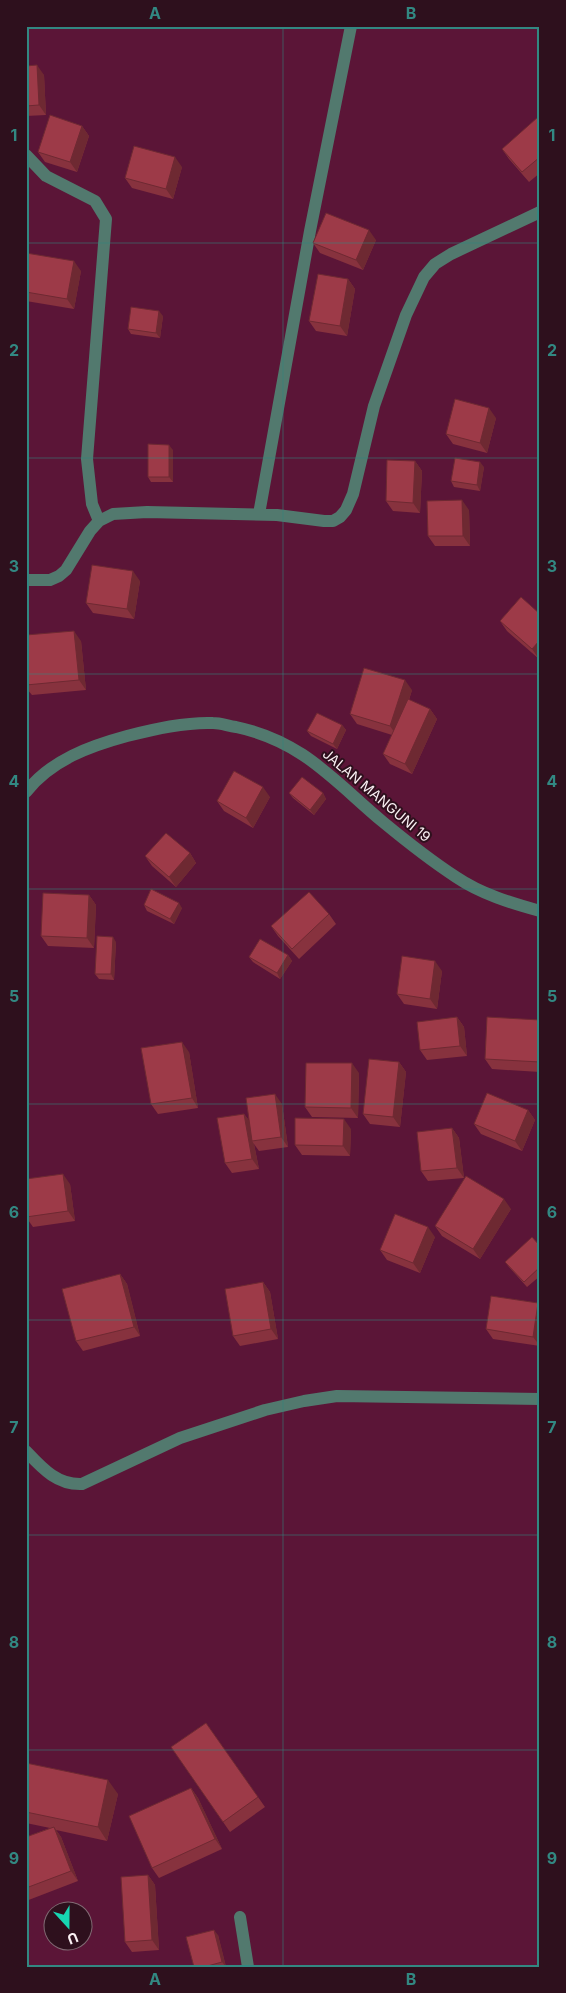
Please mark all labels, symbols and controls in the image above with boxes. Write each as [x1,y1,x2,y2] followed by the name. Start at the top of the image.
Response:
[149,3,161,23] text: A
[406,3,416,23] text: B
[11,125,17,145] text: 1
[549,125,555,145] text: 1
[9,340,19,360] text: 2
[547,340,557,360] text: 2
[9,556,19,576] text: 3
[547,556,557,576] text: 3
[320,745,434,845] street label: JALAN MANGUNI 19
[9,771,20,791] text: 4
[547,771,558,791] text: 4
[9,986,19,1006] text: 5
[547,986,557,1006] text: 5
[9,1202,19,1222] text: 6
[547,1202,557,1222] text: 6
[9,1417,19,1437] text: 7
[547,1417,557,1437] text: 7
[9,1632,19,1652] text: 8
[547,1632,557,1652] text: 8
[9,1848,19,1868] text: 9
[547,1848,557,1868] text: 9
[42,1900,92,1950] north arrow
[65,1929,81,1948] text: U
[149,1969,161,1989] text: A
[406,1969,416,1989] text: B

